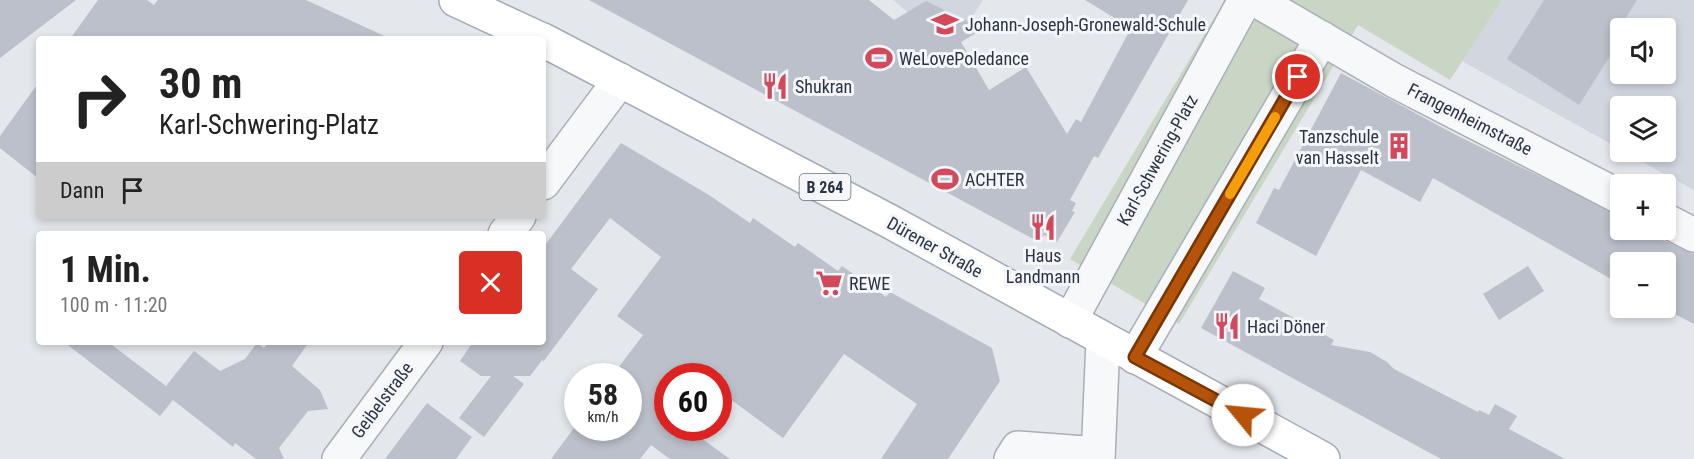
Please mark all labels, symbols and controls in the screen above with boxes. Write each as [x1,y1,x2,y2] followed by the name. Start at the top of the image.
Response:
[930,9,960,39] school or university icon: Johann-Joseph-Gronewald-Schule
[965,14,1206,35] place label: Johann-Joseph-Gronewald-Schule
[1610,18,1676,318] map controls
[1610,18,1676,84] button: sound
[864,43,894,73] sports icon: WeLovePoledance
[899,48,1029,69] place label: WeLovePoledance
[1272,51,1323,102] pin
[159,59,242,108] text: 30 m
[60,60,138,138] icon: right
[1281,60,1314,93] icon: arrive
[760,71,790,101] restaurant icon: Shukran
[795,76,852,97] place label: Shukran
[1404,79,1536,159] street label: Frangenheimstraße
[1112,91,1202,229] street label: Karl-Schwering-Platz
[1610,96,1676,162] button: layers
[159,109,379,141] text: Karl-Schwering-Platz
[1296,126,1379,168] place label: Tanzschule van Hasselt
[1384,131,1414,161] building icon: Tanzschule van Hasselt
[930,164,960,194] sports icon: ACHTER
[965,169,1025,190] place label: ACHTER
[116,174,149,207] icon: arrive
[800,174,850,200] road number: B 264
[1610,174,1676,240] button: +
[60,178,104,203] text: Dann
[884,212,986,282] street label: Dürener Straße
[1028,212,1058,242] restaurant icon: Haus Landmann
[1006,245,1080,287] place label: Haus Landmann
[60,249,151,291] text: 1 Min.
[459,251,522,314] button: close
[1610,252,1676,318] button: −
[814,268,844,298] supermarket icon: REWE
[849,273,890,294] place label: REWE
[60,293,167,317] text: 100 m · 11:20
[1212,311,1242,341] restaurant icon: Haci Döner
[1247,316,1326,337] place label: Haci Döner
[347,358,417,442] street label: Geibelstraße
[654,363,732,441] speed limit sign: 60
[588,377,618,412] text: 58
[1211,383,1275,447] position arrow
[588,408,618,426] text: km/h

